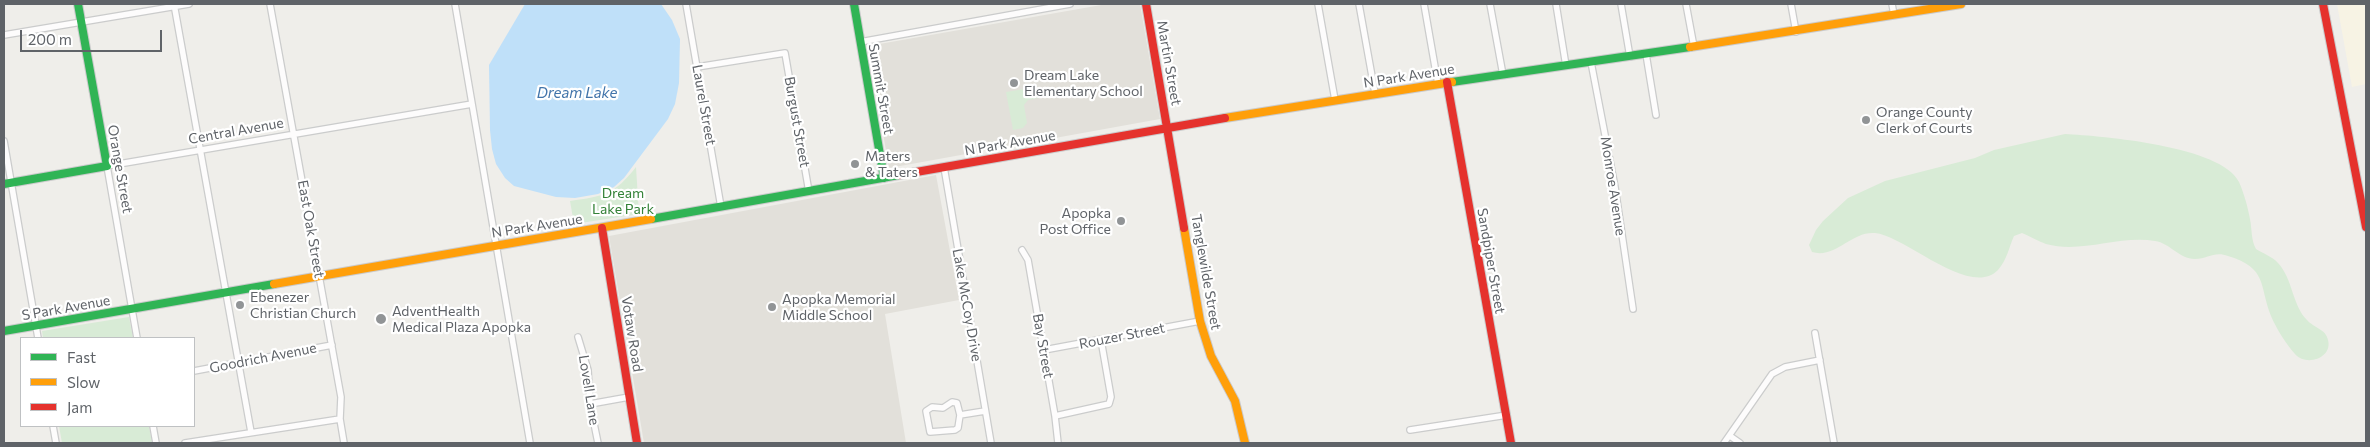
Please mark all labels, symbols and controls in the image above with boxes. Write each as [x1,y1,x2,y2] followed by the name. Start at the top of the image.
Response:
[1153,19,1185,107] street label: Martin Street
[22,20,165,52] scale bar
[28,30,72,48] text: 200 m
[865,42,897,136] street label: Summit Street
[1362,61,1456,91] street label: N Park Avenue
[689,63,719,147] street label: Laurel Street
[1024,67,1143,100] place label: Dream Lake Elementary School
[781,75,813,169] street label: Burgust Street
[1008,77,1020,89] marker: Dream Lake Elementary School
[537,84,617,102] water label: Dream Lake
[1876,104,1973,136] place label: Orange County Clerk of Courts
[187,114,285,148] street label: Central Avenue
[1860,114,1872,126] marker: Orange County Clerk of Courts
[104,124,136,214] street label: Orange Street
[963,127,1057,159] street label: N Park Avenue
[1597,135,1629,237] street label: Monroe Avenue
[865,148,918,180] place label: Maters & Taters
[849,158,861,170] marker: Maters & Taters
[294,179,328,279] street label: East Oak Street
[592,185,654,218] park label: Dream Lake Park
[1039,205,1111,238] place label: Apopka Post Office
[1473,207,1509,315] street label: Sandpiper Street
[490,211,584,241] street label: N Park Avenue
[1188,213,1224,331] street label: Tanglewilde Street
[1115,215,1127,227] marker: Apopka Post Office
[949,247,985,363] street label: Lake McCoy Drive
[250,289,356,322] place label: Ebenezer Christian Church
[782,291,896,324] place label: Apopka Memorial Middle School
[20,292,112,324] street label: S Park Avenue
[618,295,646,373] street label: Votaw Road
[234,299,246,311] marker: Ebenezer Christian Church
[766,301,778,313] marker: Apopka Memorial Middle School
[392,303,531,336] place label: AdventHealth Medical Plaza Apopka
[374,312,388,326] marker: AdventHealth Medical Plaza Apopka
[1029,312,1057,380] street label: Bay Street
[1078,319,1166,353] street label: Rouzer Street
[20,337,195,427] legend
[208,339,318,377] street label: Goodrich Avenue
[67,348,96,366] text: Fast
[575,354,603,426] street label: Lovell Lane
[67,373,100,391] text: Slow
[67,398,92,416] text: Jam

